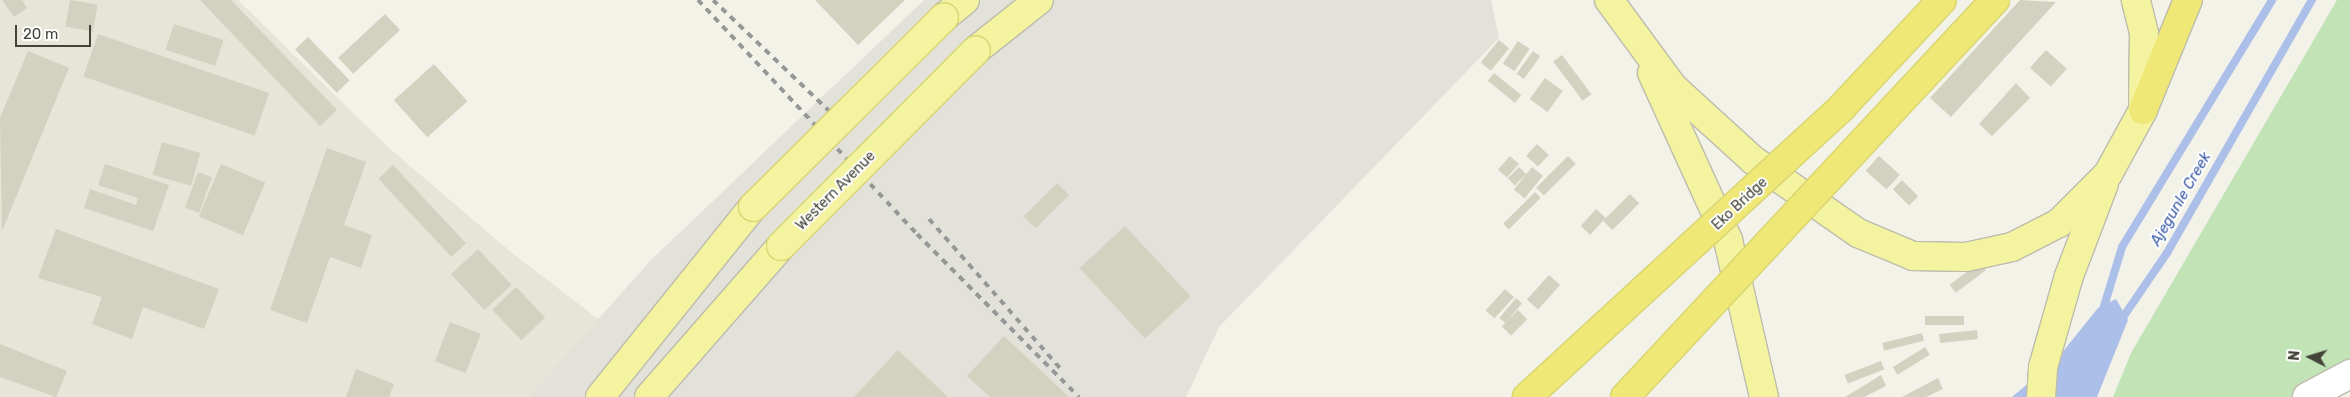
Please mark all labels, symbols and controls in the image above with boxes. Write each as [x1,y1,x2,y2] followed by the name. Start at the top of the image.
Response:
[18,15,94,47] scale bar
[23,25,58,43] text: 20 m
[793,148,879,234] street label: Western Avenue
[2147,149,2215,249] water label: Ajegunle Creek
[1709,174,1771,234] street label: Eko Bridge
[2285,332,2335,382] north arrow
[2286,350,2303,361] text: N

